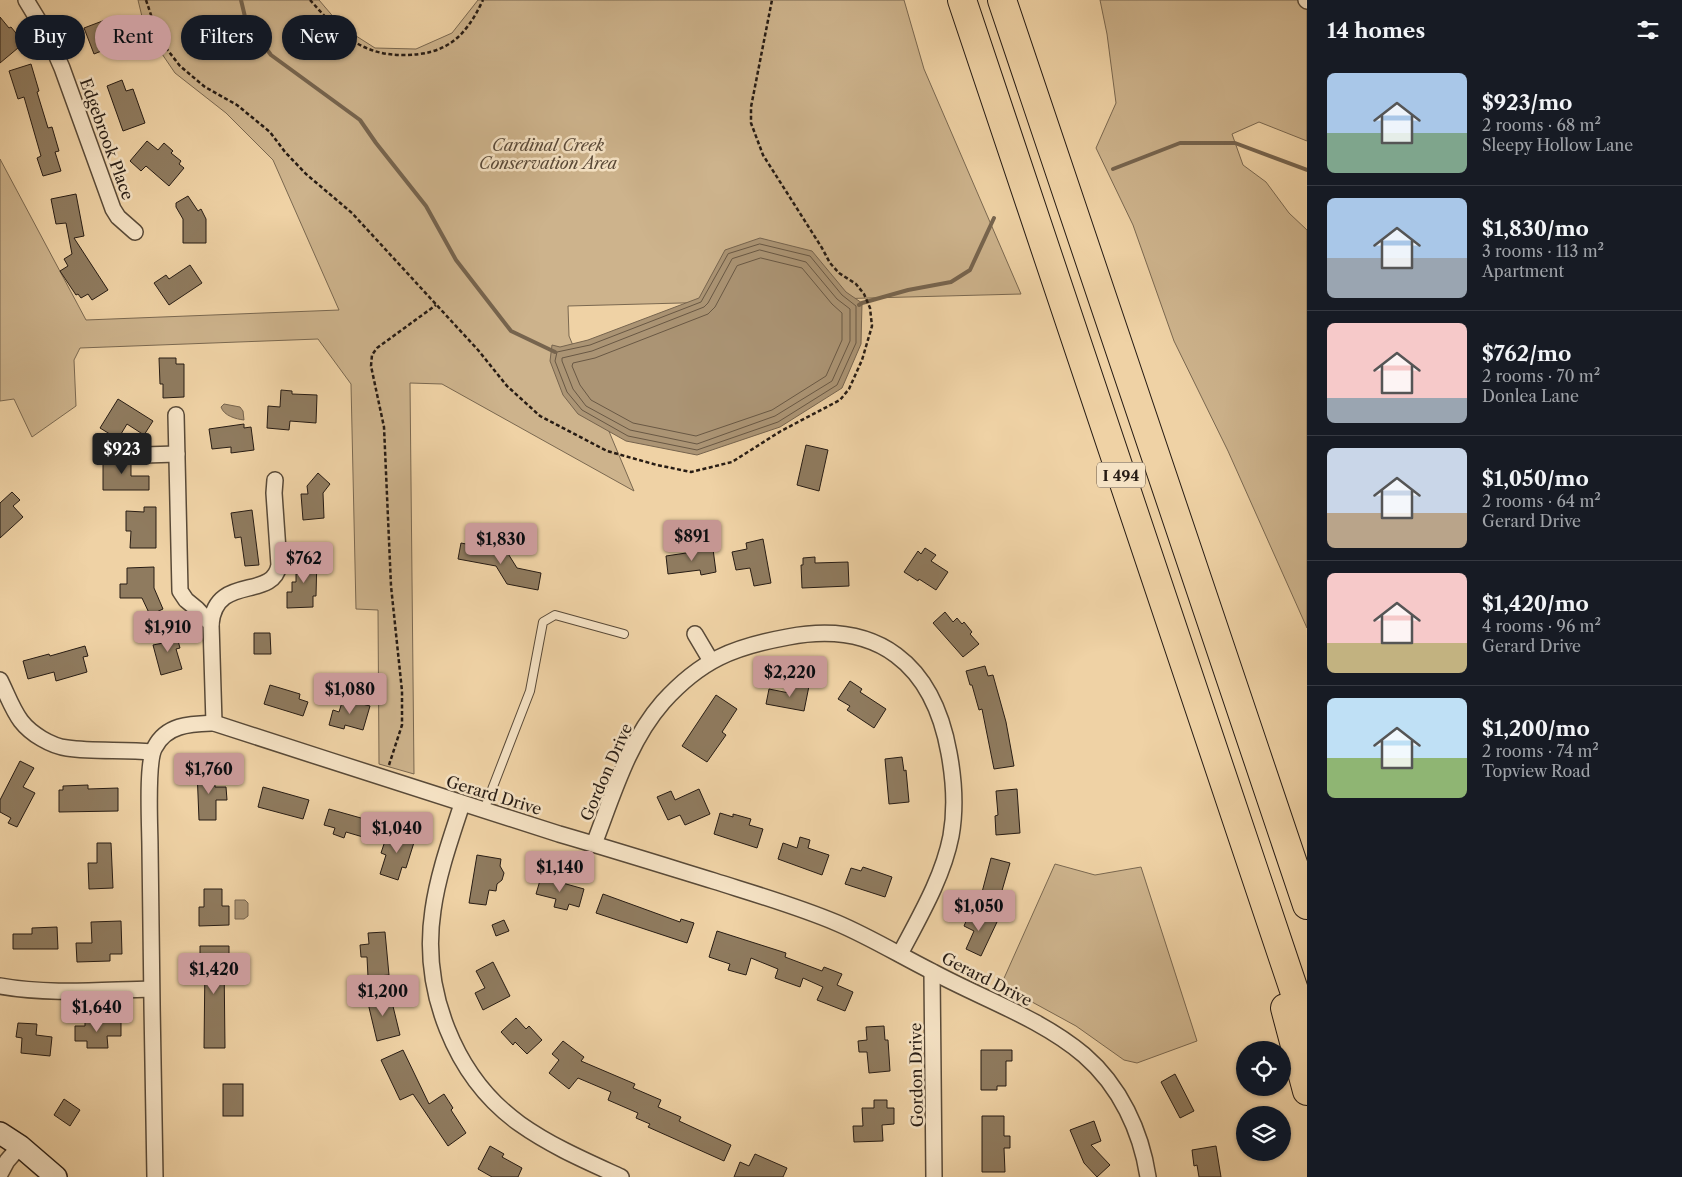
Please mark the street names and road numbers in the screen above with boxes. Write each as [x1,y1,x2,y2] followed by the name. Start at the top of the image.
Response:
[76,75,138,203] street label: Edgebrook Place
[1097,462,1145,488] road number: I 494
[576,720,636,824] street label: Gordon Drive
[444,771,544,819] street label: Gerard Drive
[938,948,1036,1010] street label: Gerard Drive
[905,1022,927,1127] street label: Gordon Drive

